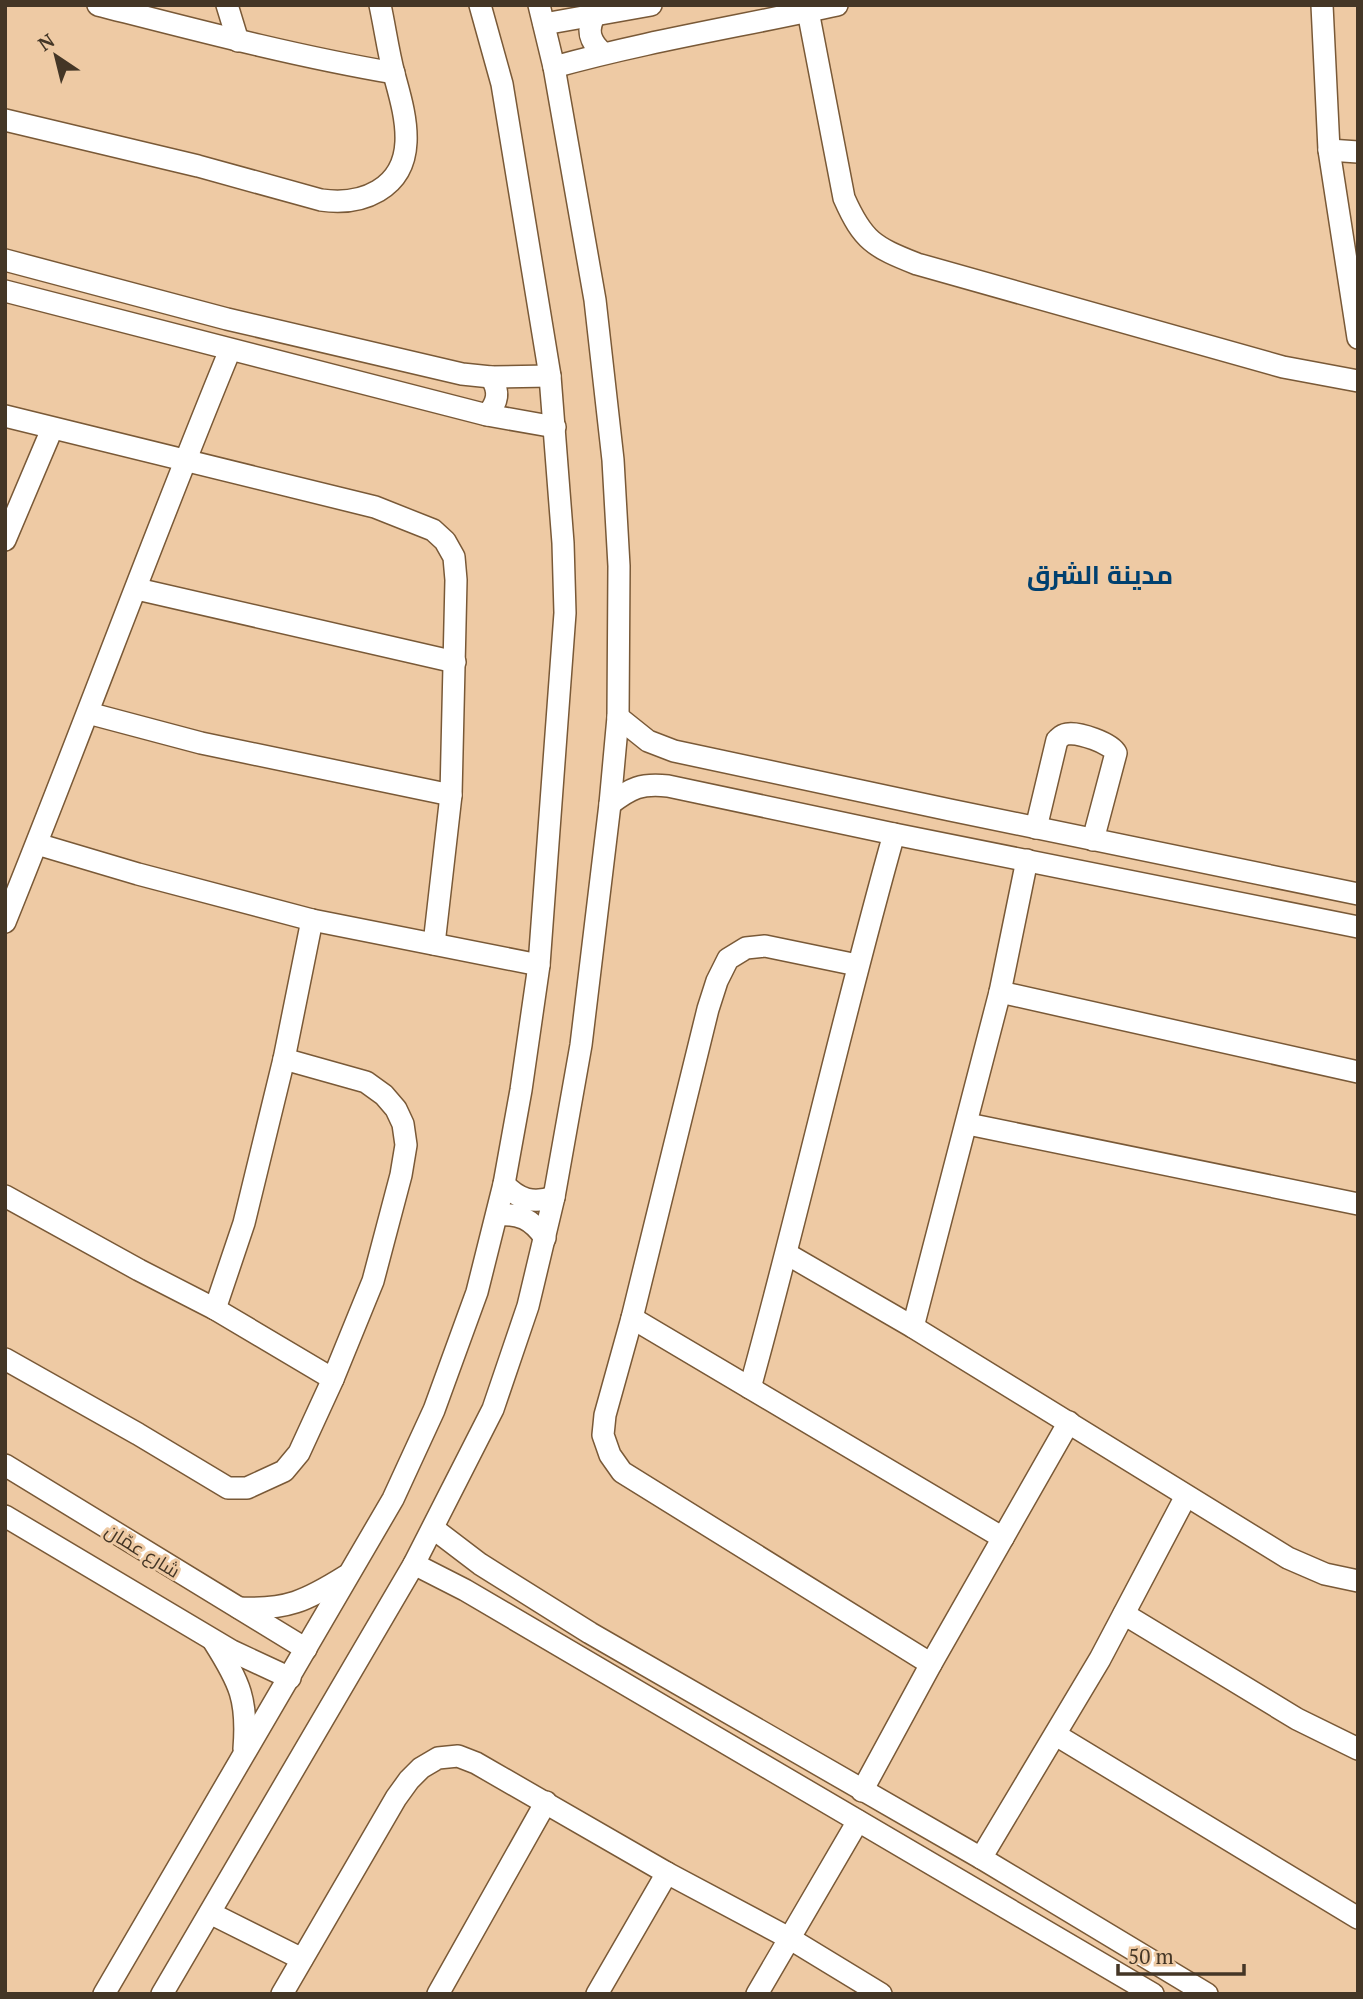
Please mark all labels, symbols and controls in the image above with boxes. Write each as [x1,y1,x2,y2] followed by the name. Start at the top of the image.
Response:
[21,21,91,91] north arrow
[33,27,60,56] text: N
[1027,557,1173,591] district label: مدينة الشرق
[100,1517,185,1584] street label: شارع عمّان
[1118,1932,1244,1976] scale bar
[1128,1942,1174,1970] text: 50 m

